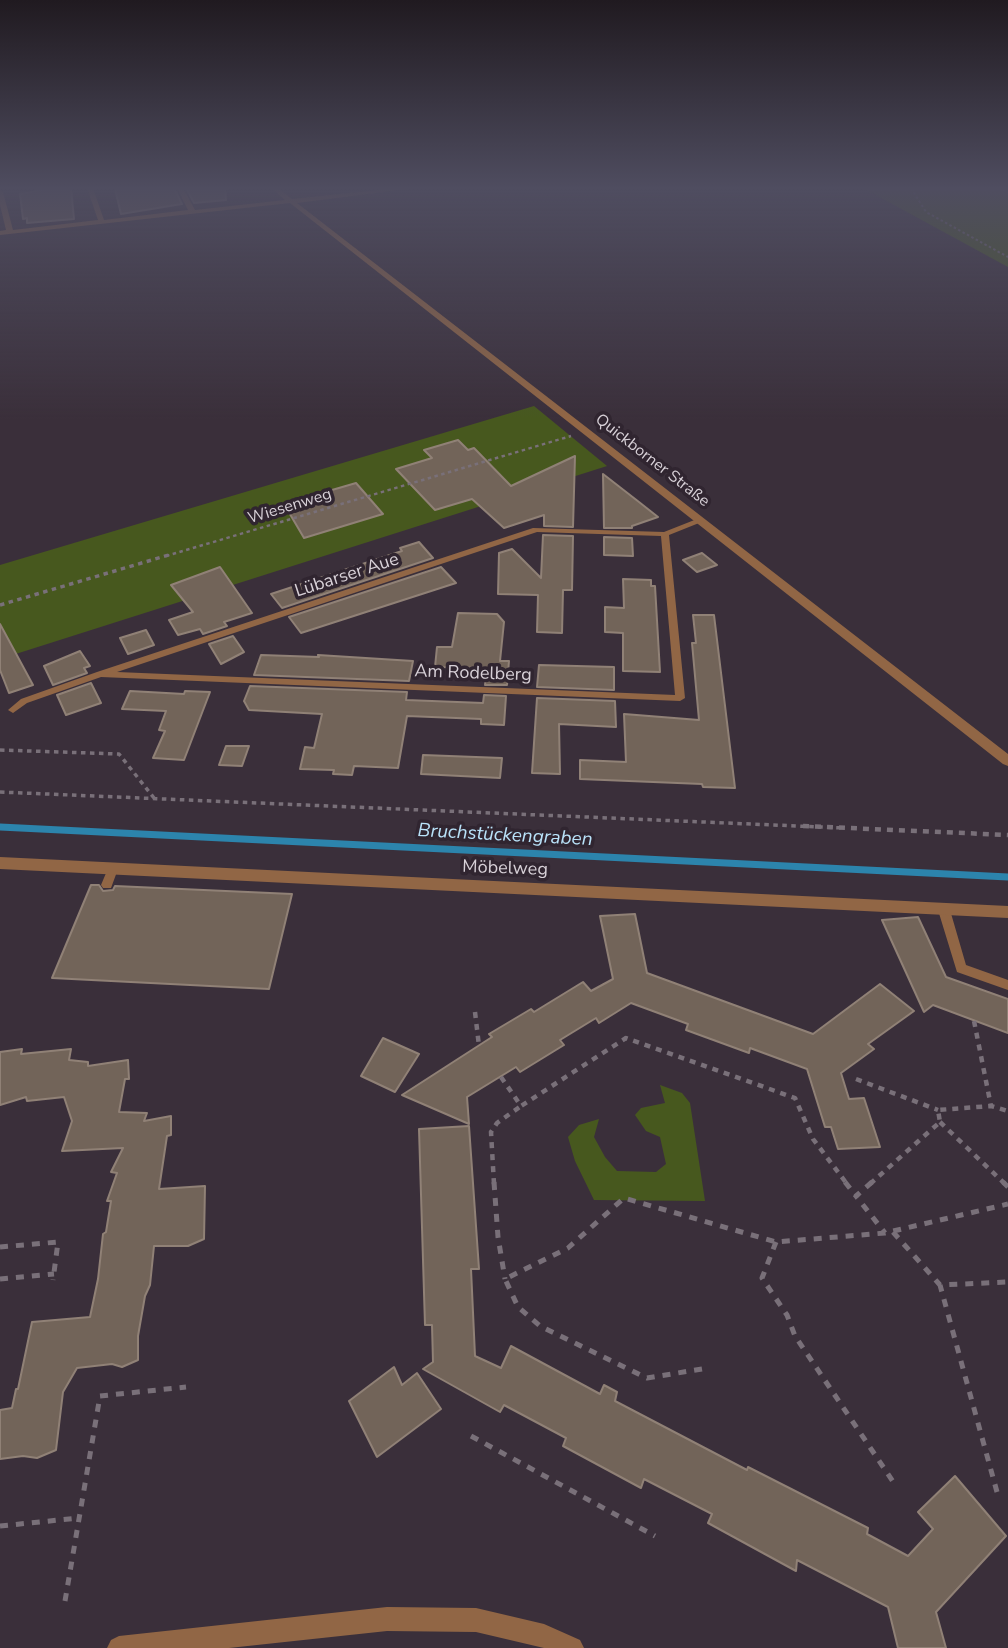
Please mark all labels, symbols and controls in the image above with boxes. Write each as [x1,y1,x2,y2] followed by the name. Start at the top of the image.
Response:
[591,410,713,512] street label: Quickborner Straße
[246,485,334,529] street label: Wiesenweg
[292,549,402,603] street label: Lübarser Aue
[414,661,532,687] street label: Am Rodelberg
[417,820,593,852] water label: Bruchstückengraben
[462,857,548,881] street label: Möbelweg

